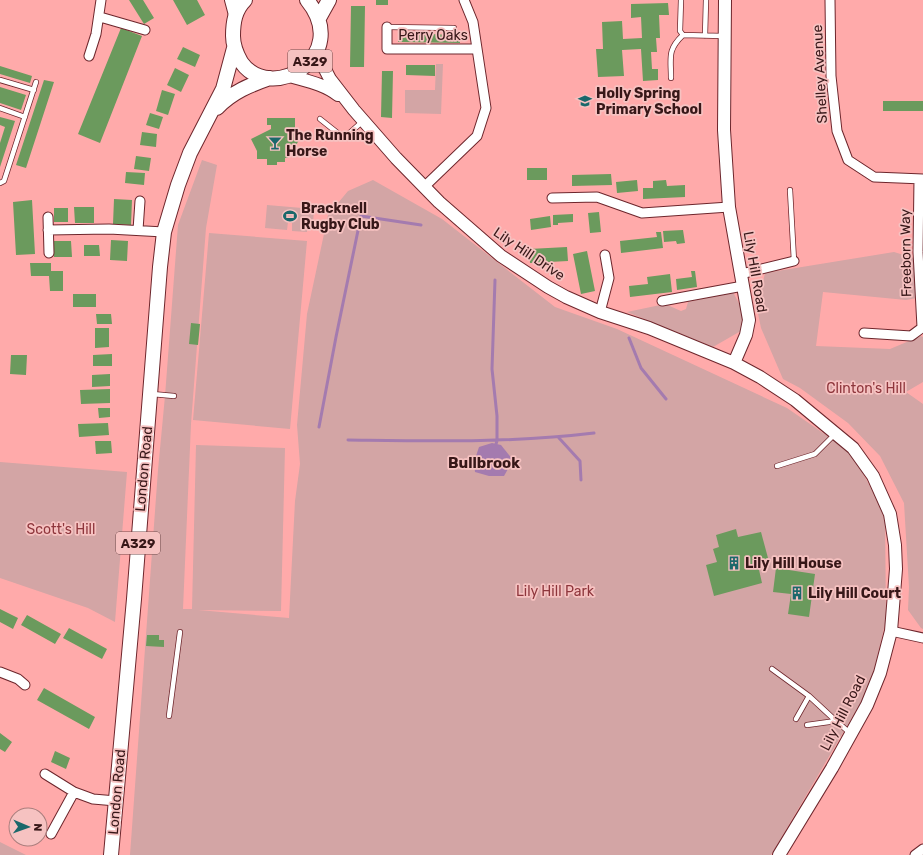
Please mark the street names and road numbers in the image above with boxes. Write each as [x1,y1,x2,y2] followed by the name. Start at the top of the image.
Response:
[809,24,831,124] street label: Shelley Avenue
[398,27,468,44] street label: Perry Oaks
[288,50,332,72] road number: A329
[897,208,915,297] street label: Freeborn Way
[490,224,568,284] street label: Lily Hill Drive
[739,230,771,314] street label: Lily Hill Road
[132,426,156,512] street label: London Road
[116,532,160,554] road number: A329
[817,672,869,754] street label: Lily Hill Road
[105,749,129,835] street label: London Road

